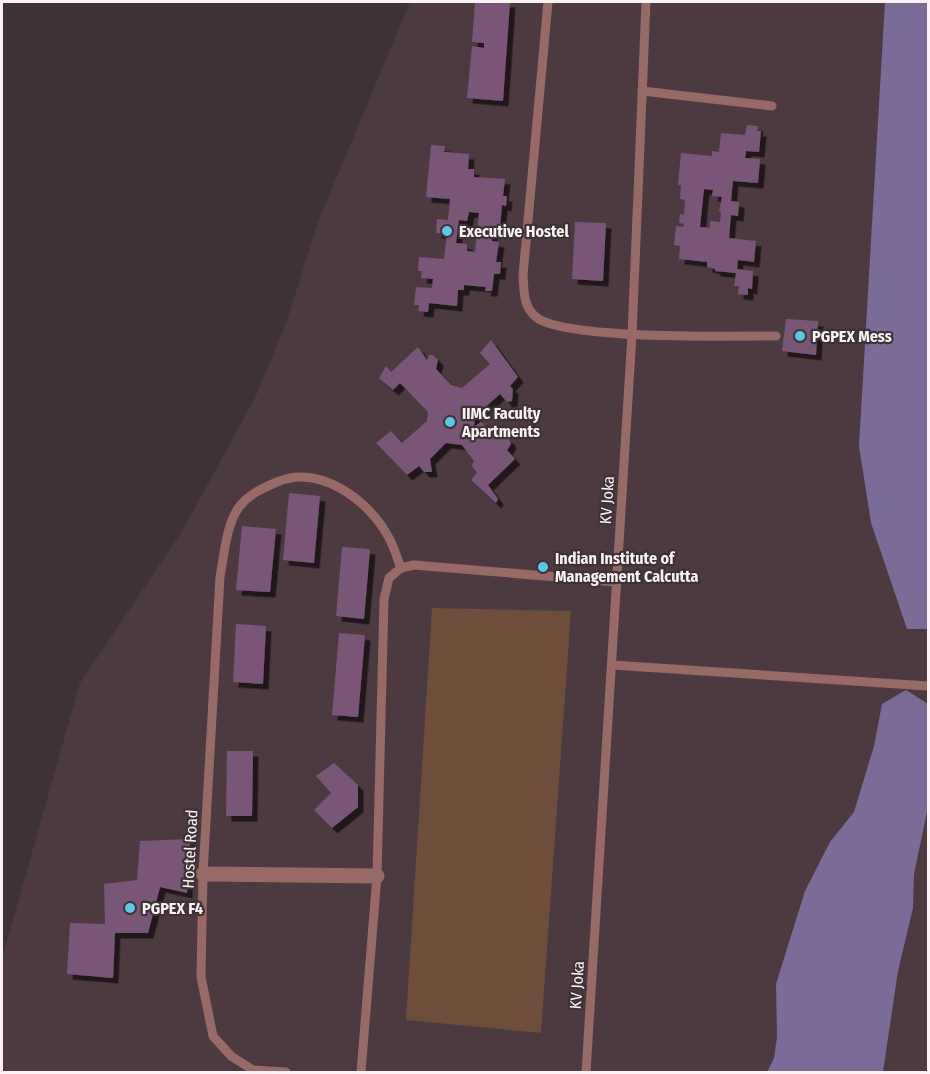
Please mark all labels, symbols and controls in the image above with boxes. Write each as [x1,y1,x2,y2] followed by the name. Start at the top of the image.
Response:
[459,222,569,241] place label: Executive Hostel
[440,224,454,238] marker: Executive Hostel
[812,327,892,346] place label: PGPEX Mess
[793,329,807,343] marker: PGPEX Mess
[461,404,541,441] place label: IIMC Faculty Apartments
[443,415,457,429] marker: IIMC Faculty Apartments
[596,475,618,525] street label: KV Joka
[555,549,699,586] place label: Indian Institute of Management Calcutta
[536,560,550,574] marker: Indian Institute of Management Calcutta
[178,809,202,889] street label: Hostel Road
[142,899,203,918] place label: PGPEX F4
[123,901,137,915] marker: PGPEX F4
[566,960,588,1010] street label: KV Joka

